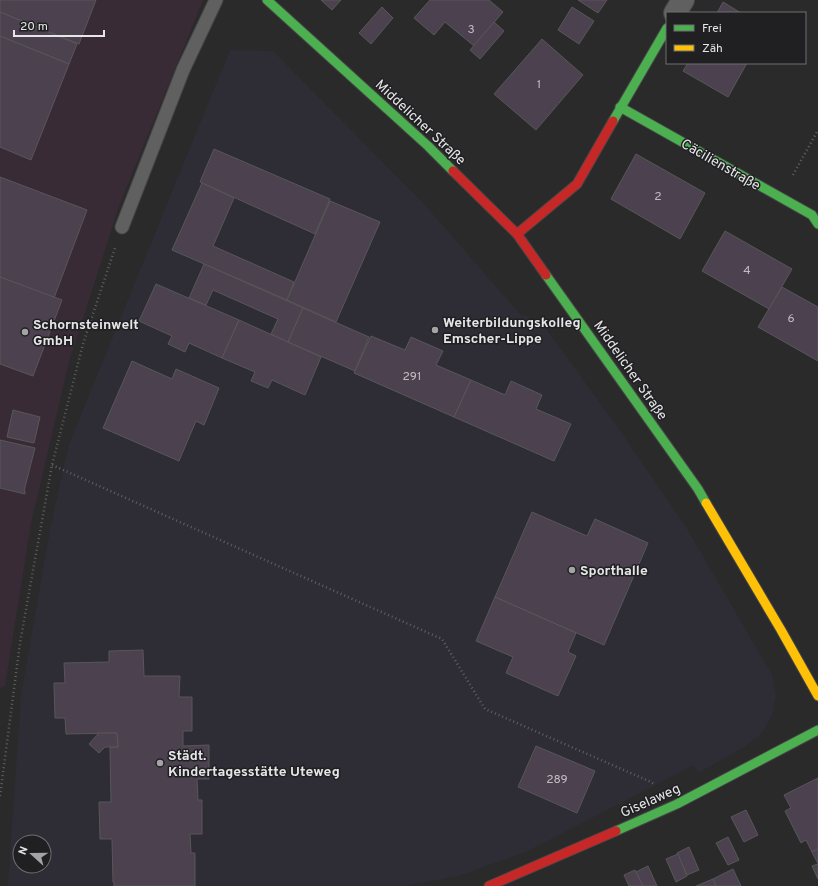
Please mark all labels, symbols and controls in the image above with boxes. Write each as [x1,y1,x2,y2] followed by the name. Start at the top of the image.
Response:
[14,12,104,38] scale bar
[666,12,806,64] legend
[20,19,48,35] text: 20 m
[702,21,722,37] text: Frei
[467,22,475,38] house number: 3
[702,41,723,57] text: Zäh
[371,77,469,169] street label: Middelicher Straße
[537,77,541,93] house number: 1
[678,136,763,195] street label: Cäcilienstraße
[654,189,662,205] house number: 2
[743,263,751,279] house number: 4
[787,311,795,327] house number: 6
[443,315,581,348] place label: Weiterbildungskolleg Emscher-Lippe
[33,317,139,350] place label: Schornsteinwelt GmbH
[589,318,670,424] street label: Middelicher Straße
[430,325,440,335] marker: Weiterbildungskolleg Emscher-Lippe
[20,327,30,337] marker: Schornsteinwelt GmbH
[403,369,421,385] house number: 291
[580,563,648,580] place label: Sporthalle
[567,565,577,575] marker: Sporthalle
[168,748,340,781] place label: Städt. Kindertagesstätte Uteweg
[155,758,165,768] marker: Städt. Kindertagesstätte Uteweg
[546,772,568,788] house number: 289
[618,781,683,822] street label: Giselaweg
[12,834,52,874] north arrow
[16,845,32,857] text: N

